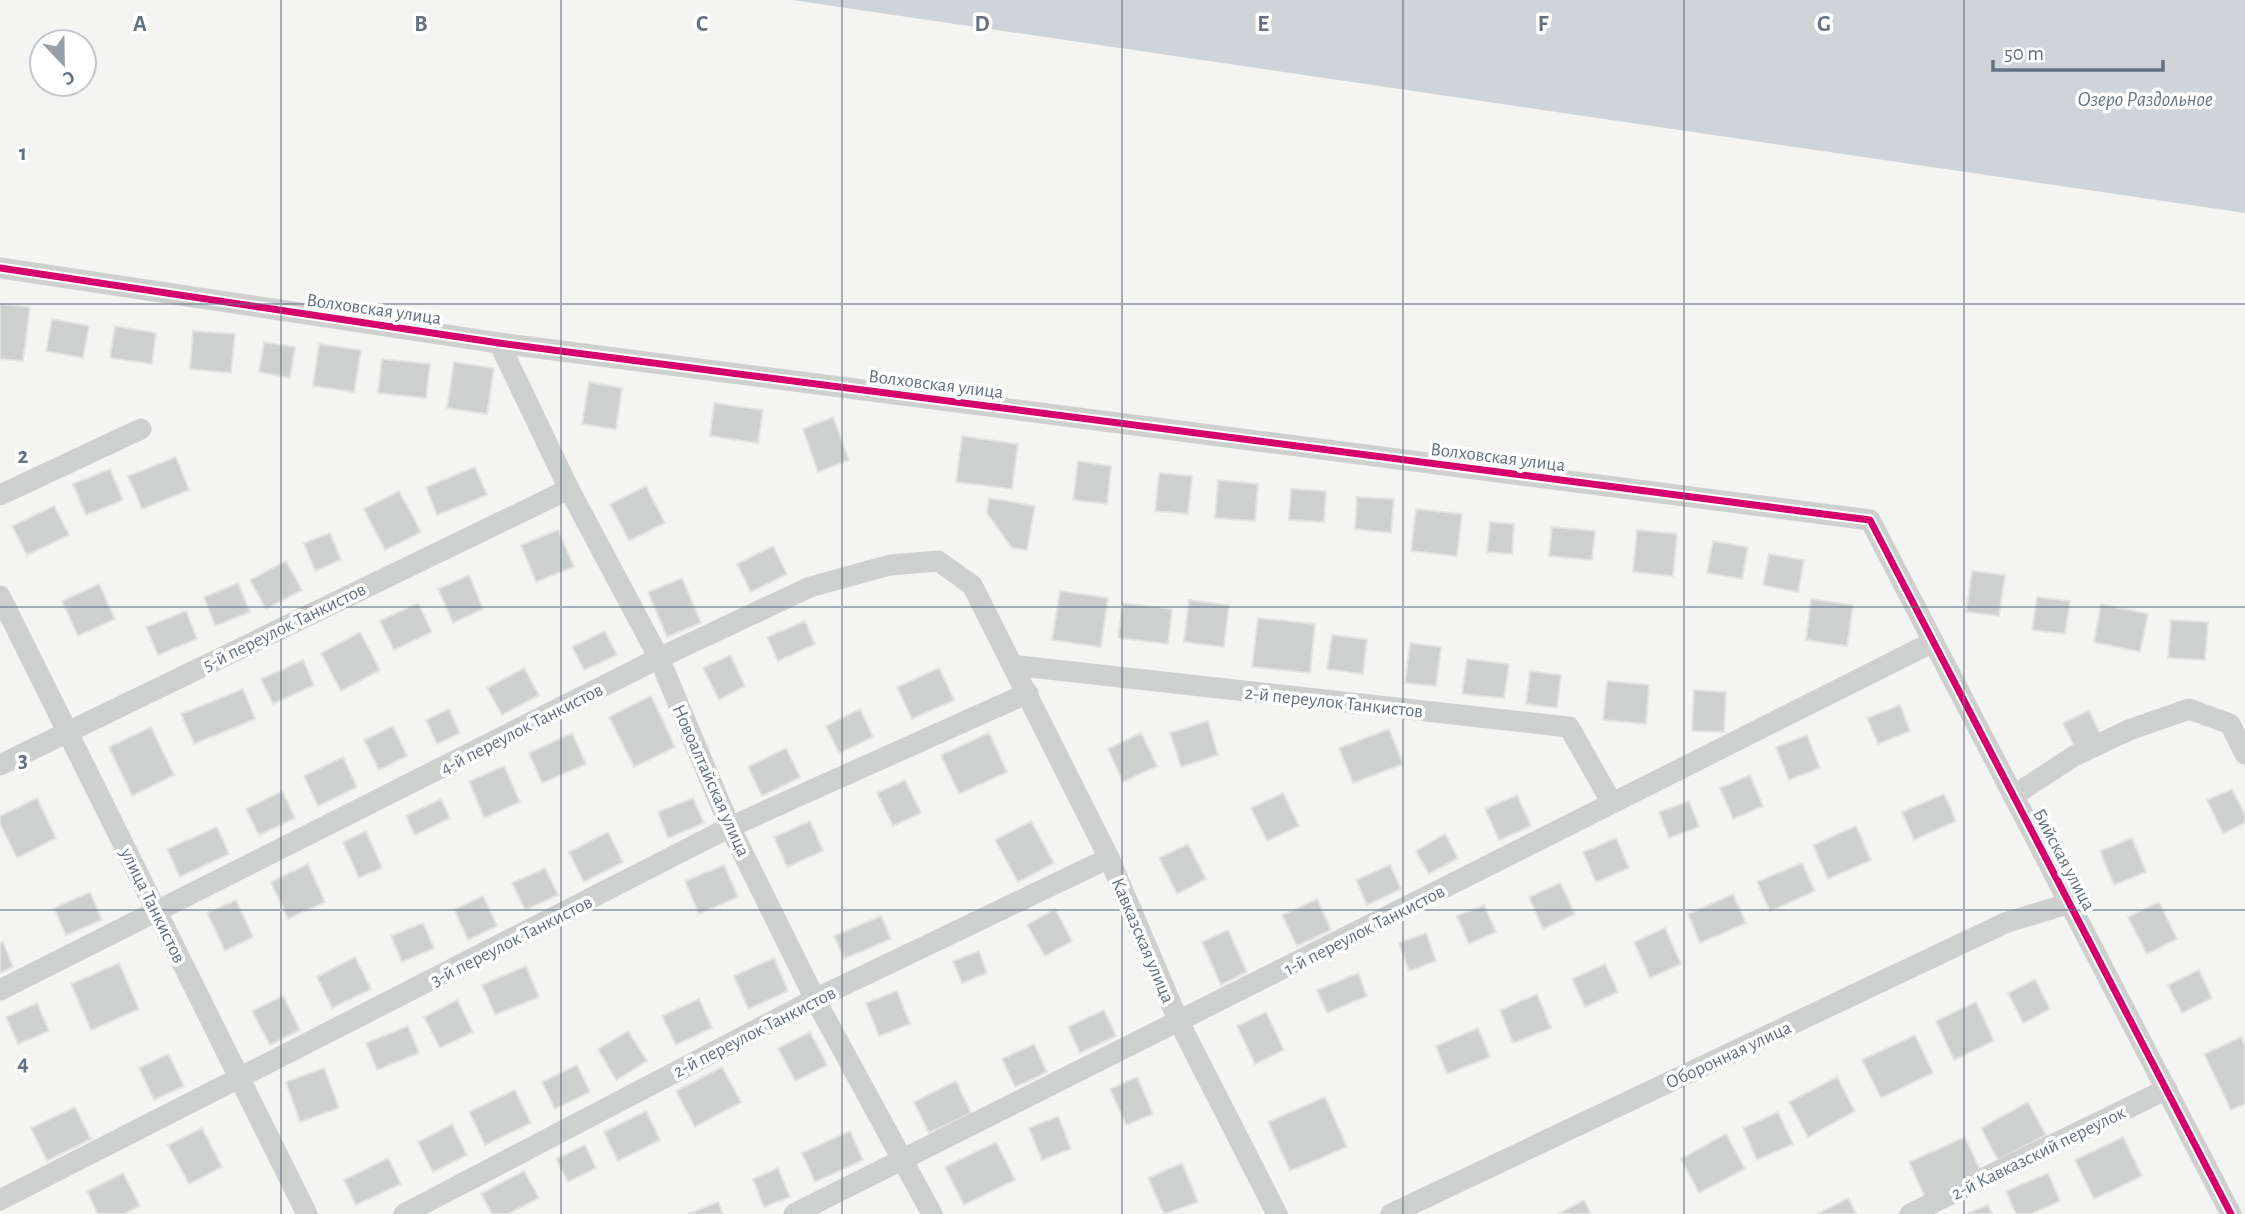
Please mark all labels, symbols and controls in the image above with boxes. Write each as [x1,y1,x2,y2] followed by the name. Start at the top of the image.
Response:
[133,13,147,36] text: A
[414,13,428,36] text: B
[696,13,708,36] text: C
[974,13,990,36] text: D
[1257,13,1269,36] text: E
[1538,13,1549,36] text: F
[1817,13,1831,36] text: G
[28,28,98,98] north arrow
[1993,28,2163,72] scale bar
[2004,43,2044,64] text: 50 m
[60,67,77,88] text: С
[2077,89,2213,111] water label: Озеро Раздольное
[19,142,27,165] text: 1
[305,291,443,328] street label: Волховская улица
[867,367,1005,402] street label: Волховская улица
[1429,440,1567,475] street label: Волховская улица
[18,445,29,468] text: 2
[200,580,369,675] street label: 5-й переулок Танкистов
[437,680,606,779] street label: 4-й переулок Танкистов
[1244,684,1424,721] street label: 2-й переулок Танкистов
[668,702,753,860] street label: Новоалтайская улица
[18,749,28,772] text: 3
[2029,806,2099,914] street label: Бийская улица
[116,844,189,966] street label: улица Танкистов
[1108,875,1178,1006] street label: Кавказская улица
[1281,882,1448,979] street label: 1-й переулок Танкистов
[428,892,596,990] street label: 3-й переулок Танкистов
[671,983,839,1081] street label: 2-й переулок Танкистов
[1663,1018,1795,1093] street label: Оборонная улица
[17,1052,29,1075] text: 4
[1949,1103,2129,1204] street label: 2-й Кавказский переулок

